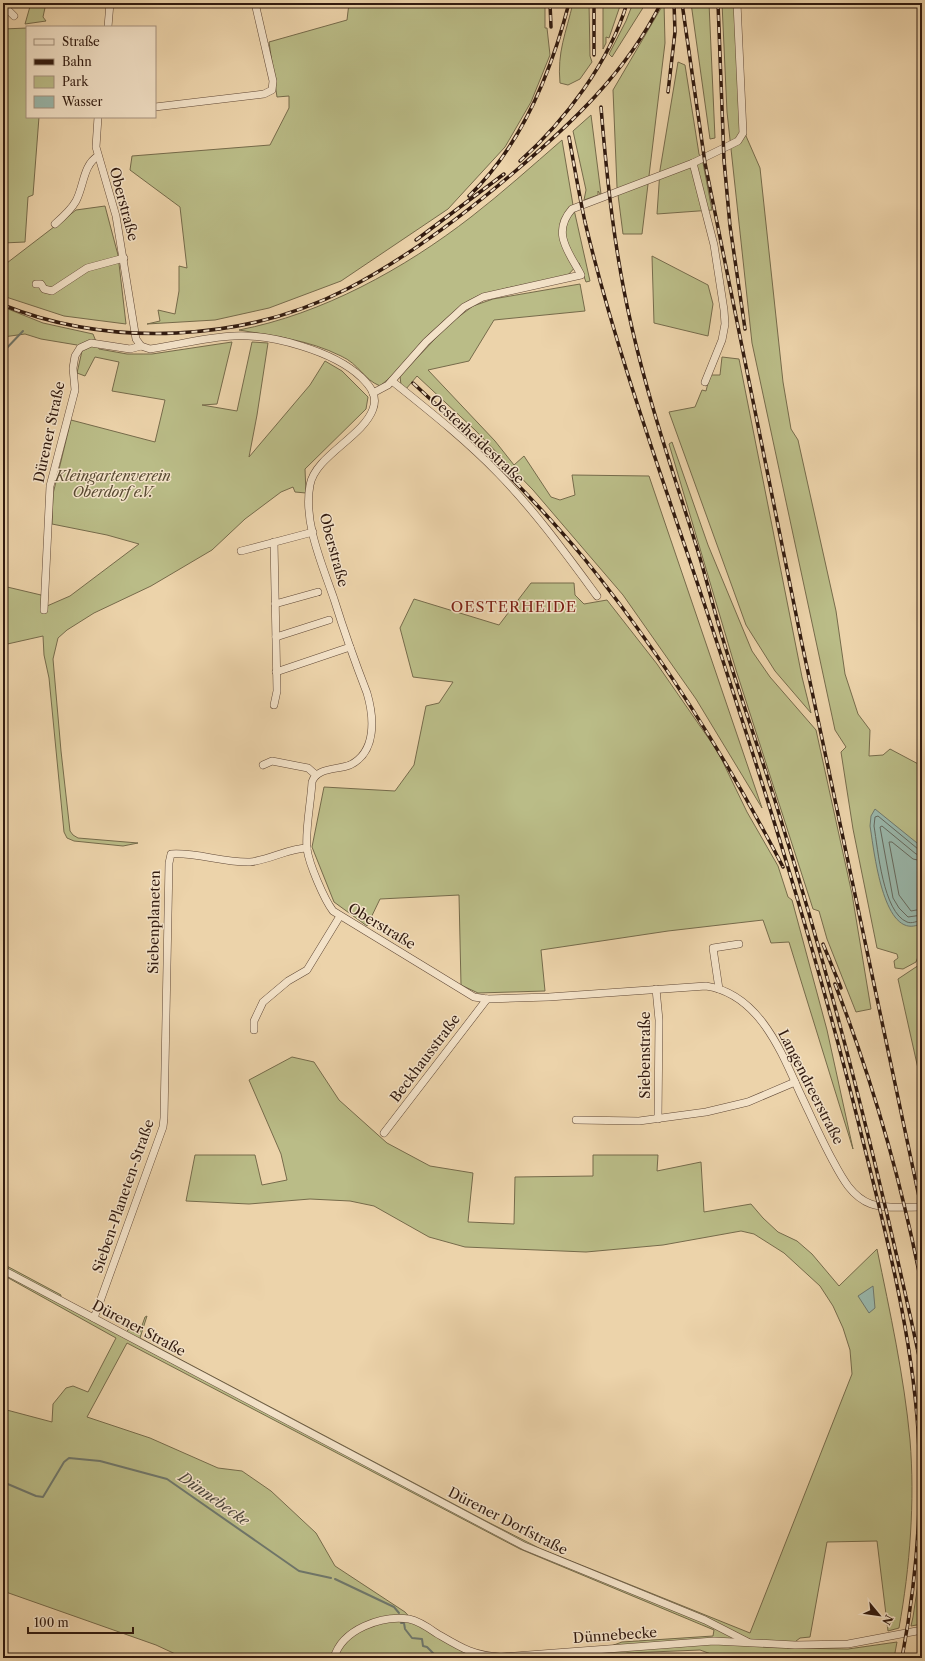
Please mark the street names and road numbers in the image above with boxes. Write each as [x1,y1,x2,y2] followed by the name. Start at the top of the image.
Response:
[106,165,143,243] street label: Oberstraße
[29,379,69,484] street label: Dürener Straße
[426,390,528,488] street label: Oesterheidestraße
[316,511,353,589] street label: Oberstraße
[144,870,164,974] street label: Siebenplaneten
[345,899,419,953] street label: Oberstraße
[386,1010,464,1106] street label: Beckhausstraße
[636,1011,654,1099] street label: Siebenstraße
[774,1026,848,1148] street label: Langendreerstraße
[88,1117,158,1275] street label: Sieben-Planeten-Straße
[89,1296,189,1360] street label: Dürener Straße
[445,1483,571,1559] street label: Dürener Dorfstraße
[572,1623,658,1647] street label: Dünnebecke

